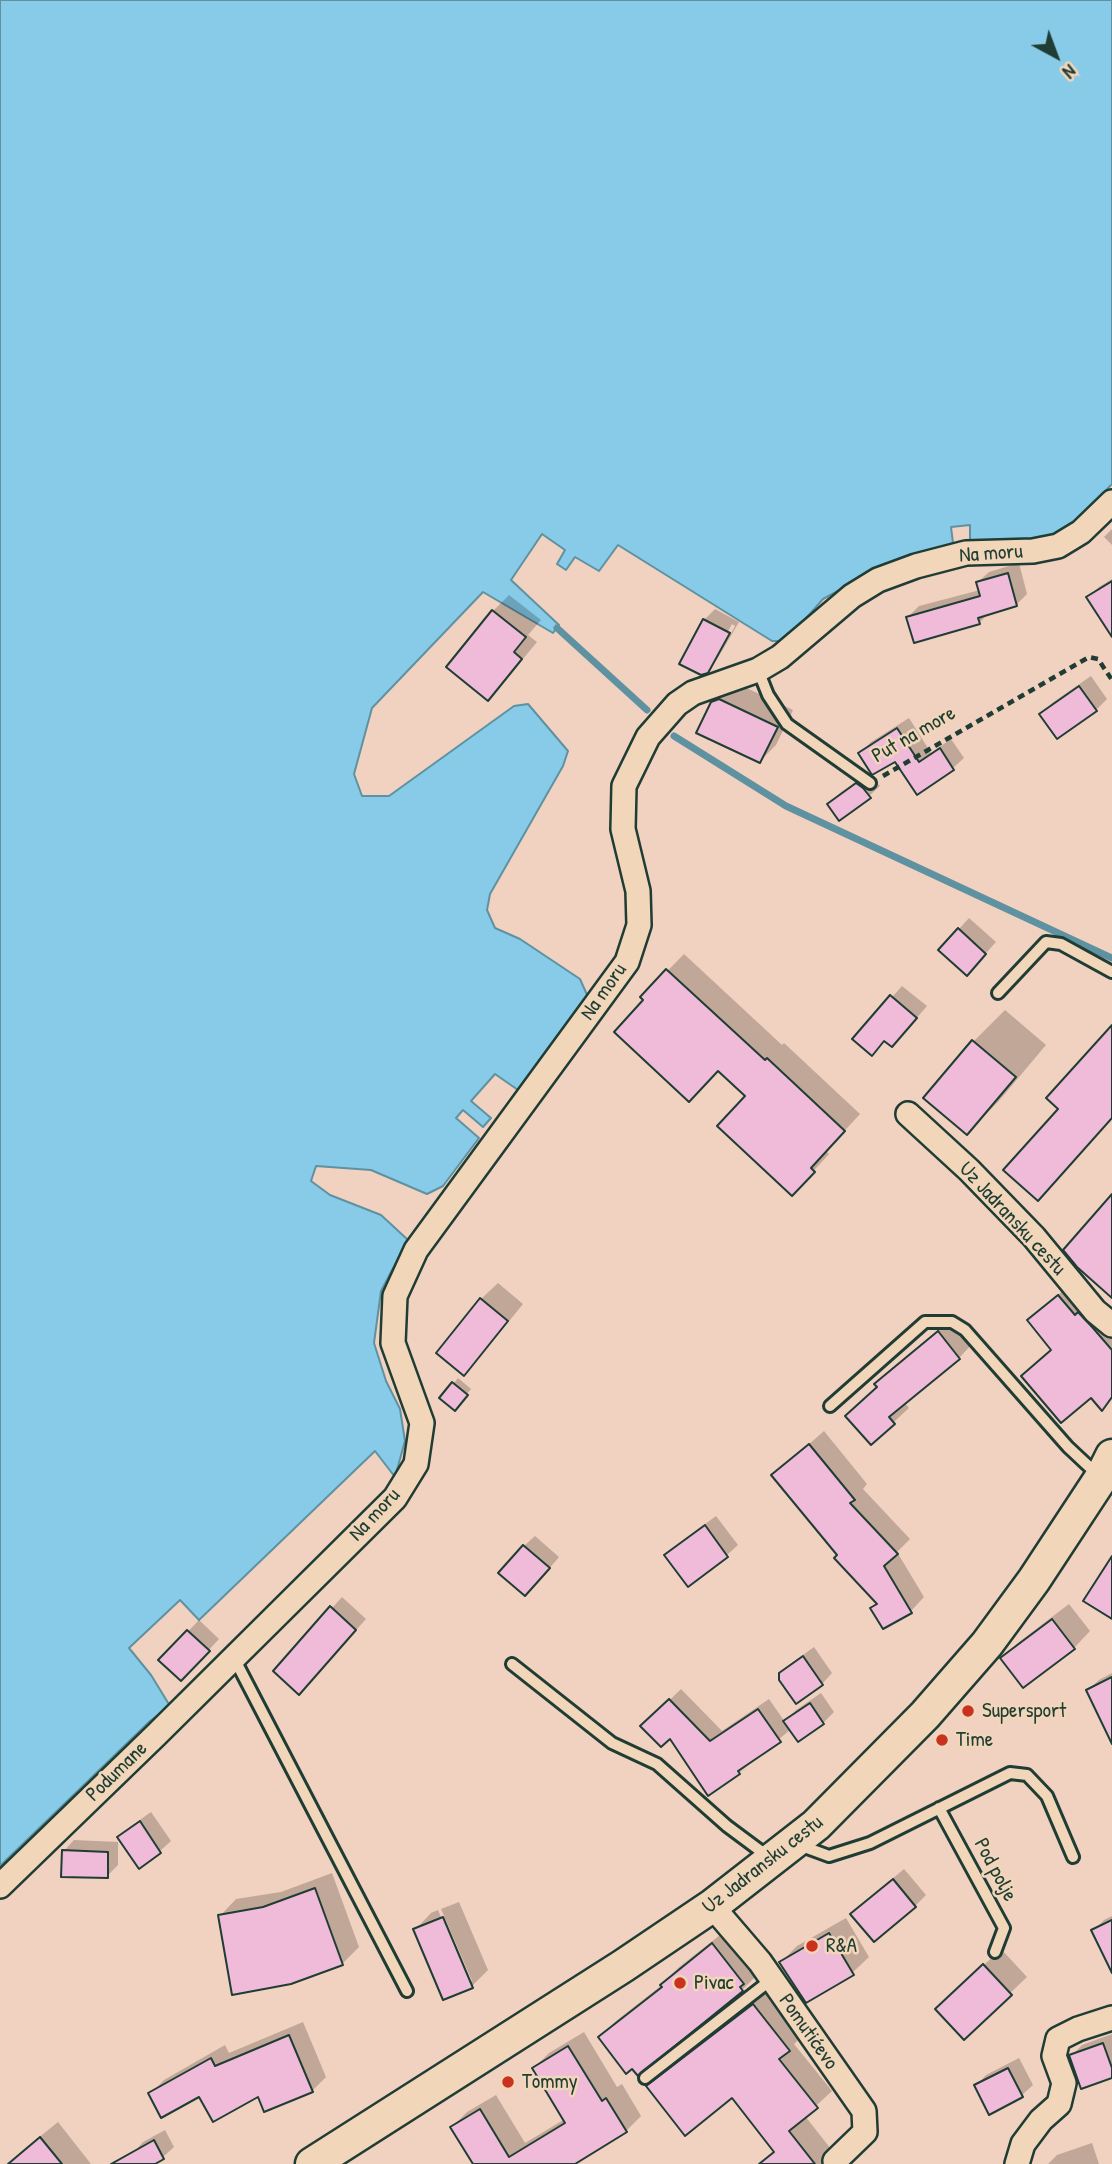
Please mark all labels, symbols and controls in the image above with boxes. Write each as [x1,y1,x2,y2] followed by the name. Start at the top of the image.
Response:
[1021,21,1091,91] north arrow
[1057,59,1082,85] text: N
[958,539,1024,569] street label: Na moru
[868,701,960,769] street label: Put na more
[575,959,633,1025] street label: Na moru
[953,1157,1071,1281] street label: Uz Jadransku cestu
[344,1483,406,1547] street label: Na moru
[982,1698,1066,1724] place label: Supersport
[960,1703,976,1719] marker: Supersport
[956,1727,993,1753] place label: Time
[934,1732,950,1748] marker: Time
[81,1737,153,1807] street label: Podumane
[698,1810,828,1920] street label: Uz Jadransku cestu
[968,1834,1022,1906] street label: Pod polje
[826,1933,857,1959] place label: R&A
[804,1938,820,1954] marker: R&A
[694,1970,734,1996] place label: Pivac
[672,1975,688,1991] marker: Pivac
[773,1989,843,2075] street label: Pomutićevo
[522,2069,578,2095] place label: Tommy
[500,2074,516,2090] marker: Tommy

